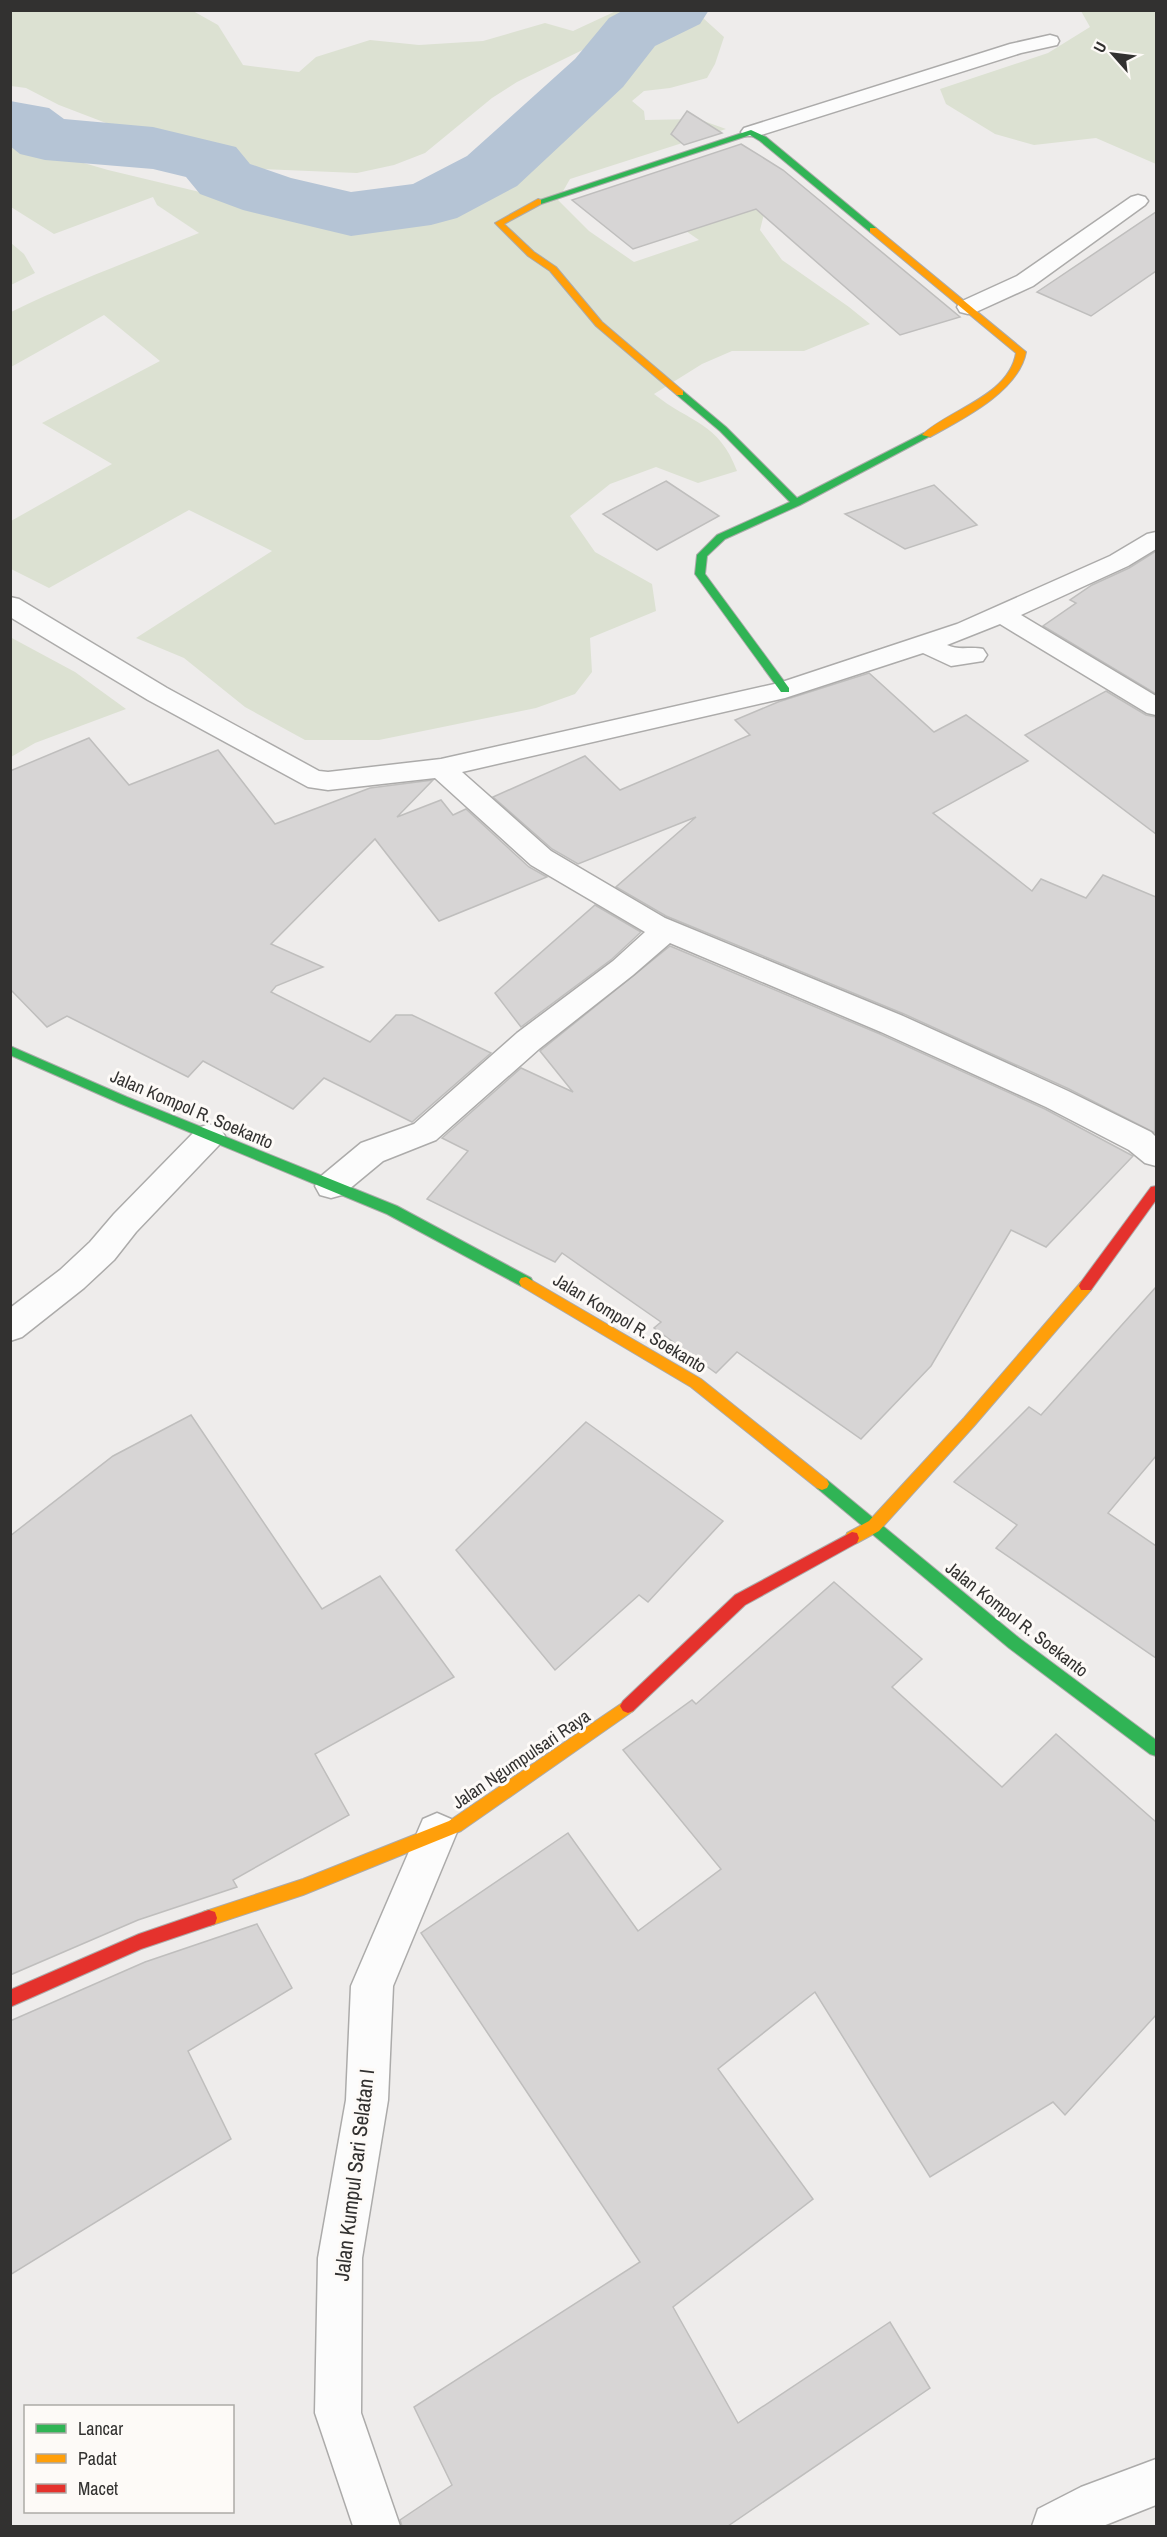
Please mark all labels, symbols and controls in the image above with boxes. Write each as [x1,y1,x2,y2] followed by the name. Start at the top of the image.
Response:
[1083,24,1143,84] north arrow
[1088,38,1112,56] text: U
[107,1063,277,1155] street label: Jalan Kompol R. Soekanto
[549,1267,711,1379] street label: Jalan Kompol R. Soekanto
[940,1555,1094,1683] street label: Jalan Kompol R. Soekanto
[447,1703,595,1815] street label: Jalan Ngumpulsari Raya
[327,2067,381,2283] street label: Jalan Kumpul Sari Selatan I
[24,2405,234,2513] legend
[78,2416,123,2441] text: Lancar
[78,2446,117,2471] text: Padat
[78,2476,118,2501] text: Macet

